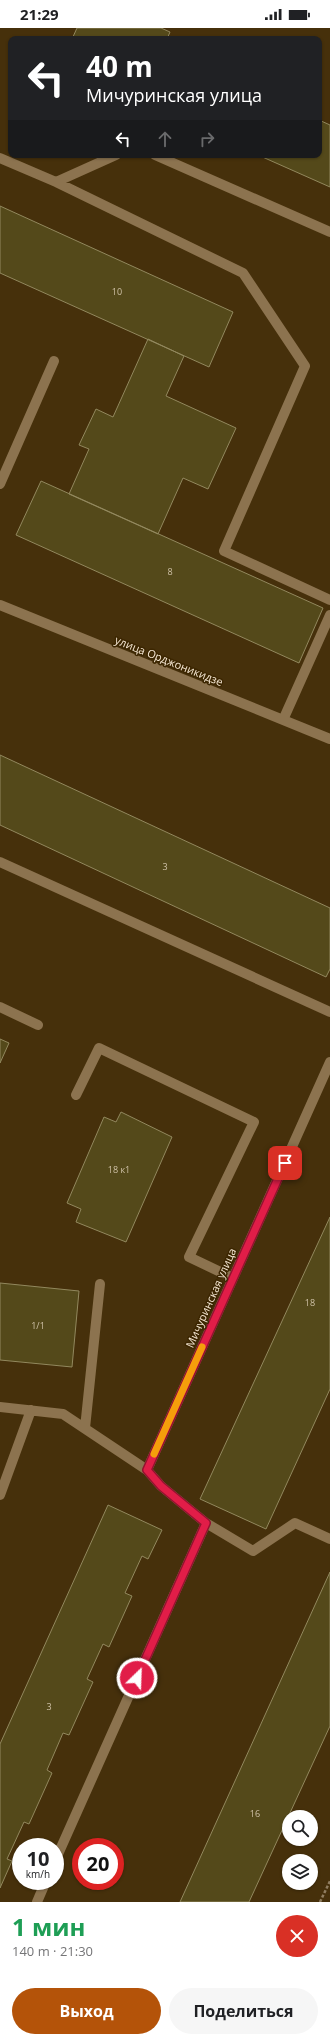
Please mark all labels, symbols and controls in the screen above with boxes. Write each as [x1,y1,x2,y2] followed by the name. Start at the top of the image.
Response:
[20,4,59,24] text: 21:29
[86,47,153,85] text: 40 m
[20,52,72,104] icon: left
[86,83,262,107] text: Мичуринская улица
[112,128,134,150] icon: left
[154,128,176,150] icon: ahead
[196,128,218,150] icon: right
[112,285,122,298] house number: 10
[167,565,173,578] house number: 8
[113,632,226,689] street label: улица Орджоникидзе
[162,860,168,873] house number: 3
[268,1146,302,1180] pin
[274,1152,296,1174] icon: arrive
[108,1163,130,1176] house number: 18 к1
[182,1246,239,1350] street label: Мичуринская улица
[305,1296,315,1309] house number: 18
[31,1319,45,1332] house number: 1/1
[116,1657,158,1699] position arrow
[46,1700,52,1713] house number: 3
[250,1807,260,1820] house number: 16
[282,1810,318,1890] map controls
[282,1810,318,1846] button: search
[72,1838,124,1890] speed limit sign: 20
[27,1845,49,1872] text: 10
[282,1854,318,1890] button: layers
[26,1867,50,1881] text: km/h
[12,1910,85,1943] text: 1 мин
[276,1915,318,1957] button: close
[12,1942,93,1960] text: 140 m · 21:30
[12,1988,161,2034] button: Выход
[169,1988,318,2034] button: Поделиться

